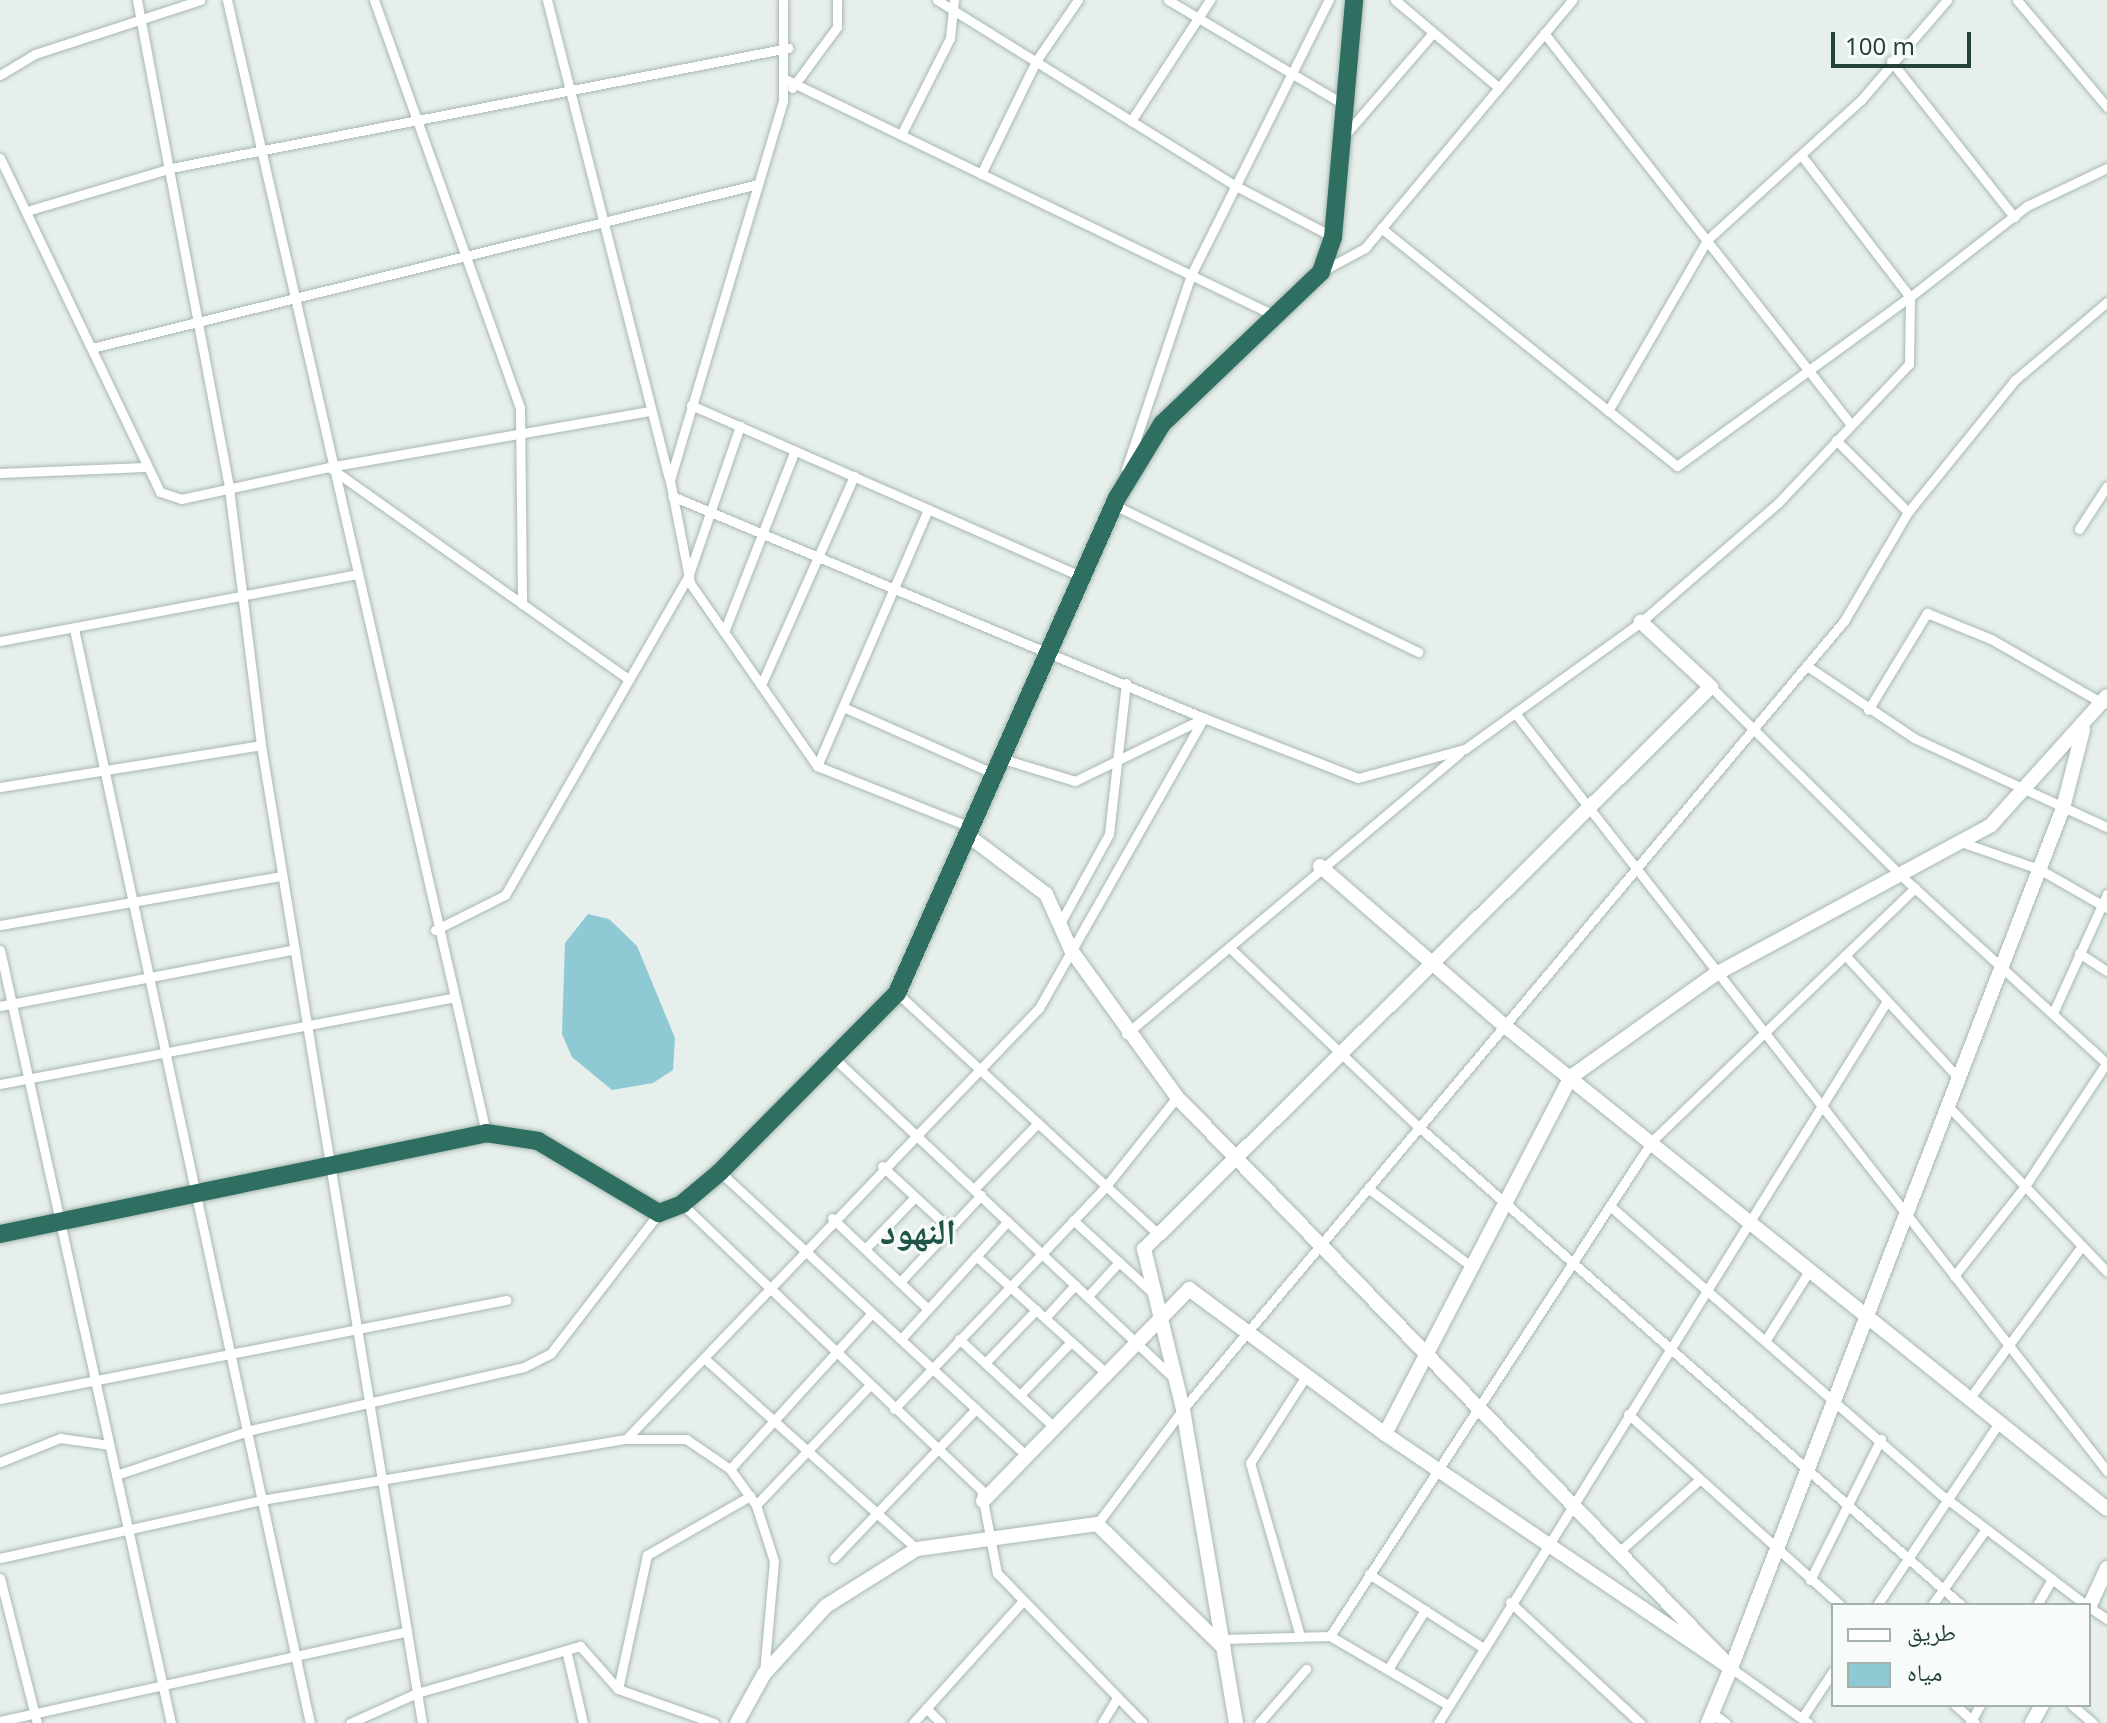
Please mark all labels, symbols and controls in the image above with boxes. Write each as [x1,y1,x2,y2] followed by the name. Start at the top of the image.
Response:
[1835,16,1975,66] scale bar
[1845,29,1915,62] text: 100 m
[880,1209,956,1253] district label: النهود
[1831,1603,2091,1707] legend
[1907,1615,1956,1648] text: طريق
[1907,1655,1942,1688] text: مياه

